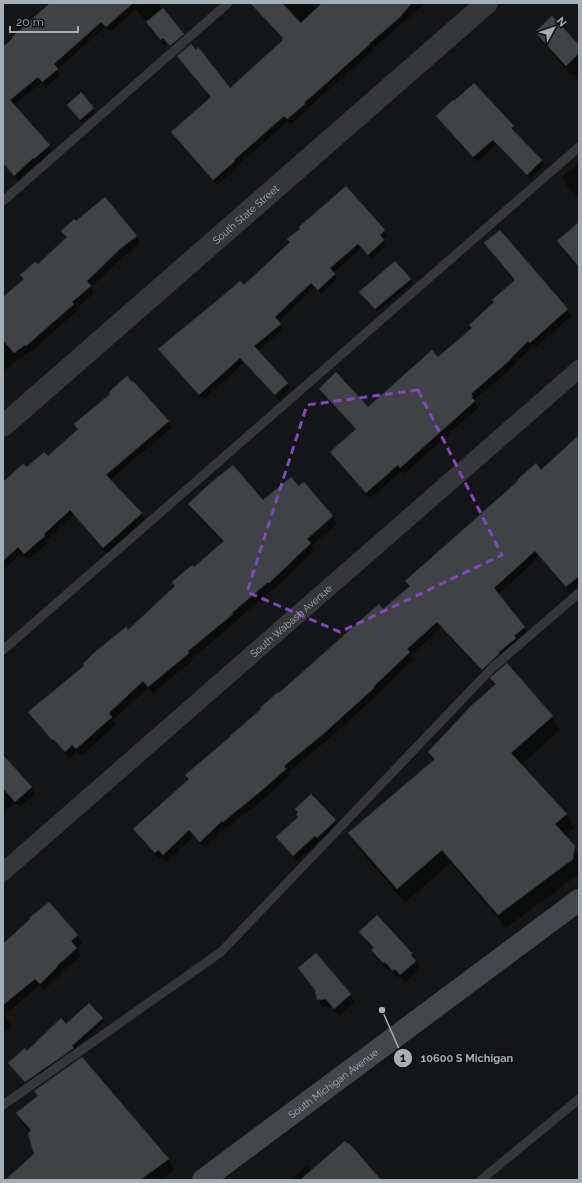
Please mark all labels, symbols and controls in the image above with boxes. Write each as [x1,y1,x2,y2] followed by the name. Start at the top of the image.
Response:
[10,8,78,34] scale bar
[534,8,574,48] north arrow
[554,14,569,29] text: N
[16,15,44,29] text: 20 m
[210,182,281,246] street label: South State Street
[248,582,334,659] street label: South Wabash Avenue
[286,1046,380,1120] street label: South Michigan Avenue
[393,1047,521,1070] callout: 10600 S Michigan
[400,1051,406,1065] text: 1
[421,1052,514,1065] text: 10600 S Michigan

